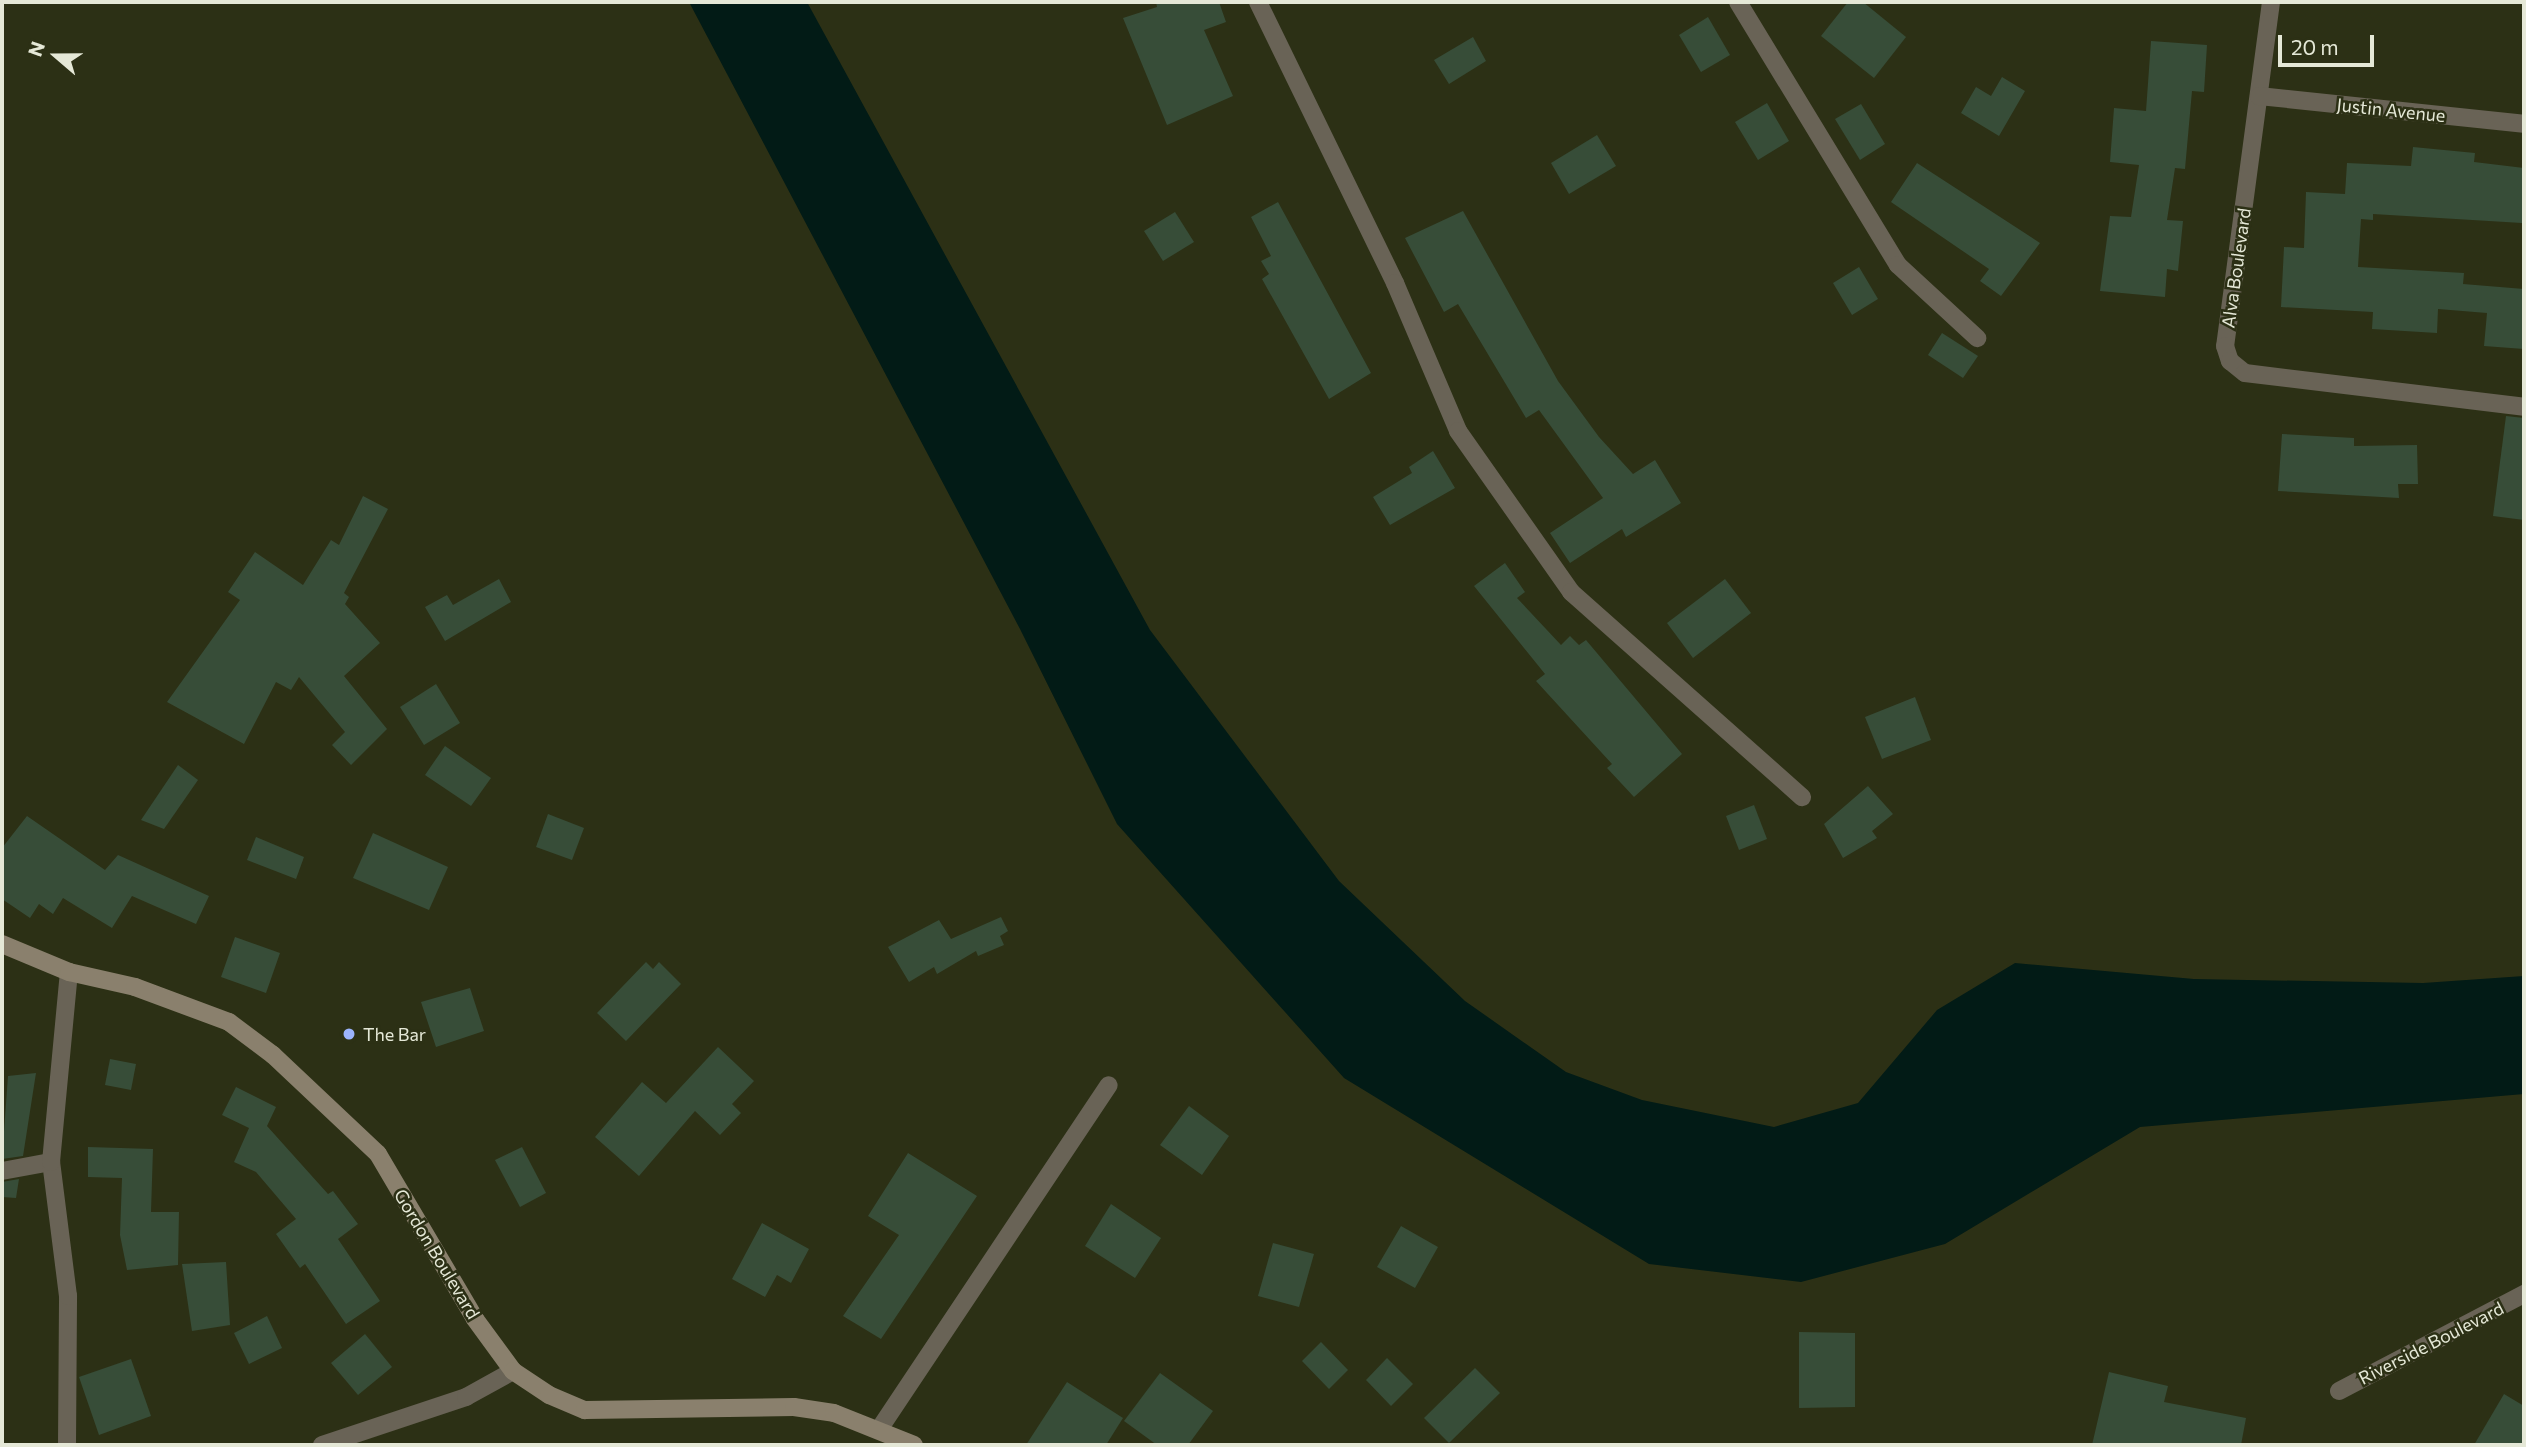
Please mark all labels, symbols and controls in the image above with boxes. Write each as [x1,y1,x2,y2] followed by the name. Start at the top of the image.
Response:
[21,21,91,91] north arrow
[2281,21,2377,65] scale bar
[2291,34,2339,59] text: 20 m
[23,38,49,59] text: N
[2336,94,2446,126] street label: Justin Avenue
[2217,207,2255,329] street label: Alva Boulevard
[363,1023,426,1045] place label: The Bar
[341,1026,357,1042] marker: The Bar
[390,1185,484,1323] street label: Gordon Boulevard
[2355,1297,2507,1389] street label: Riverside Boulevard

